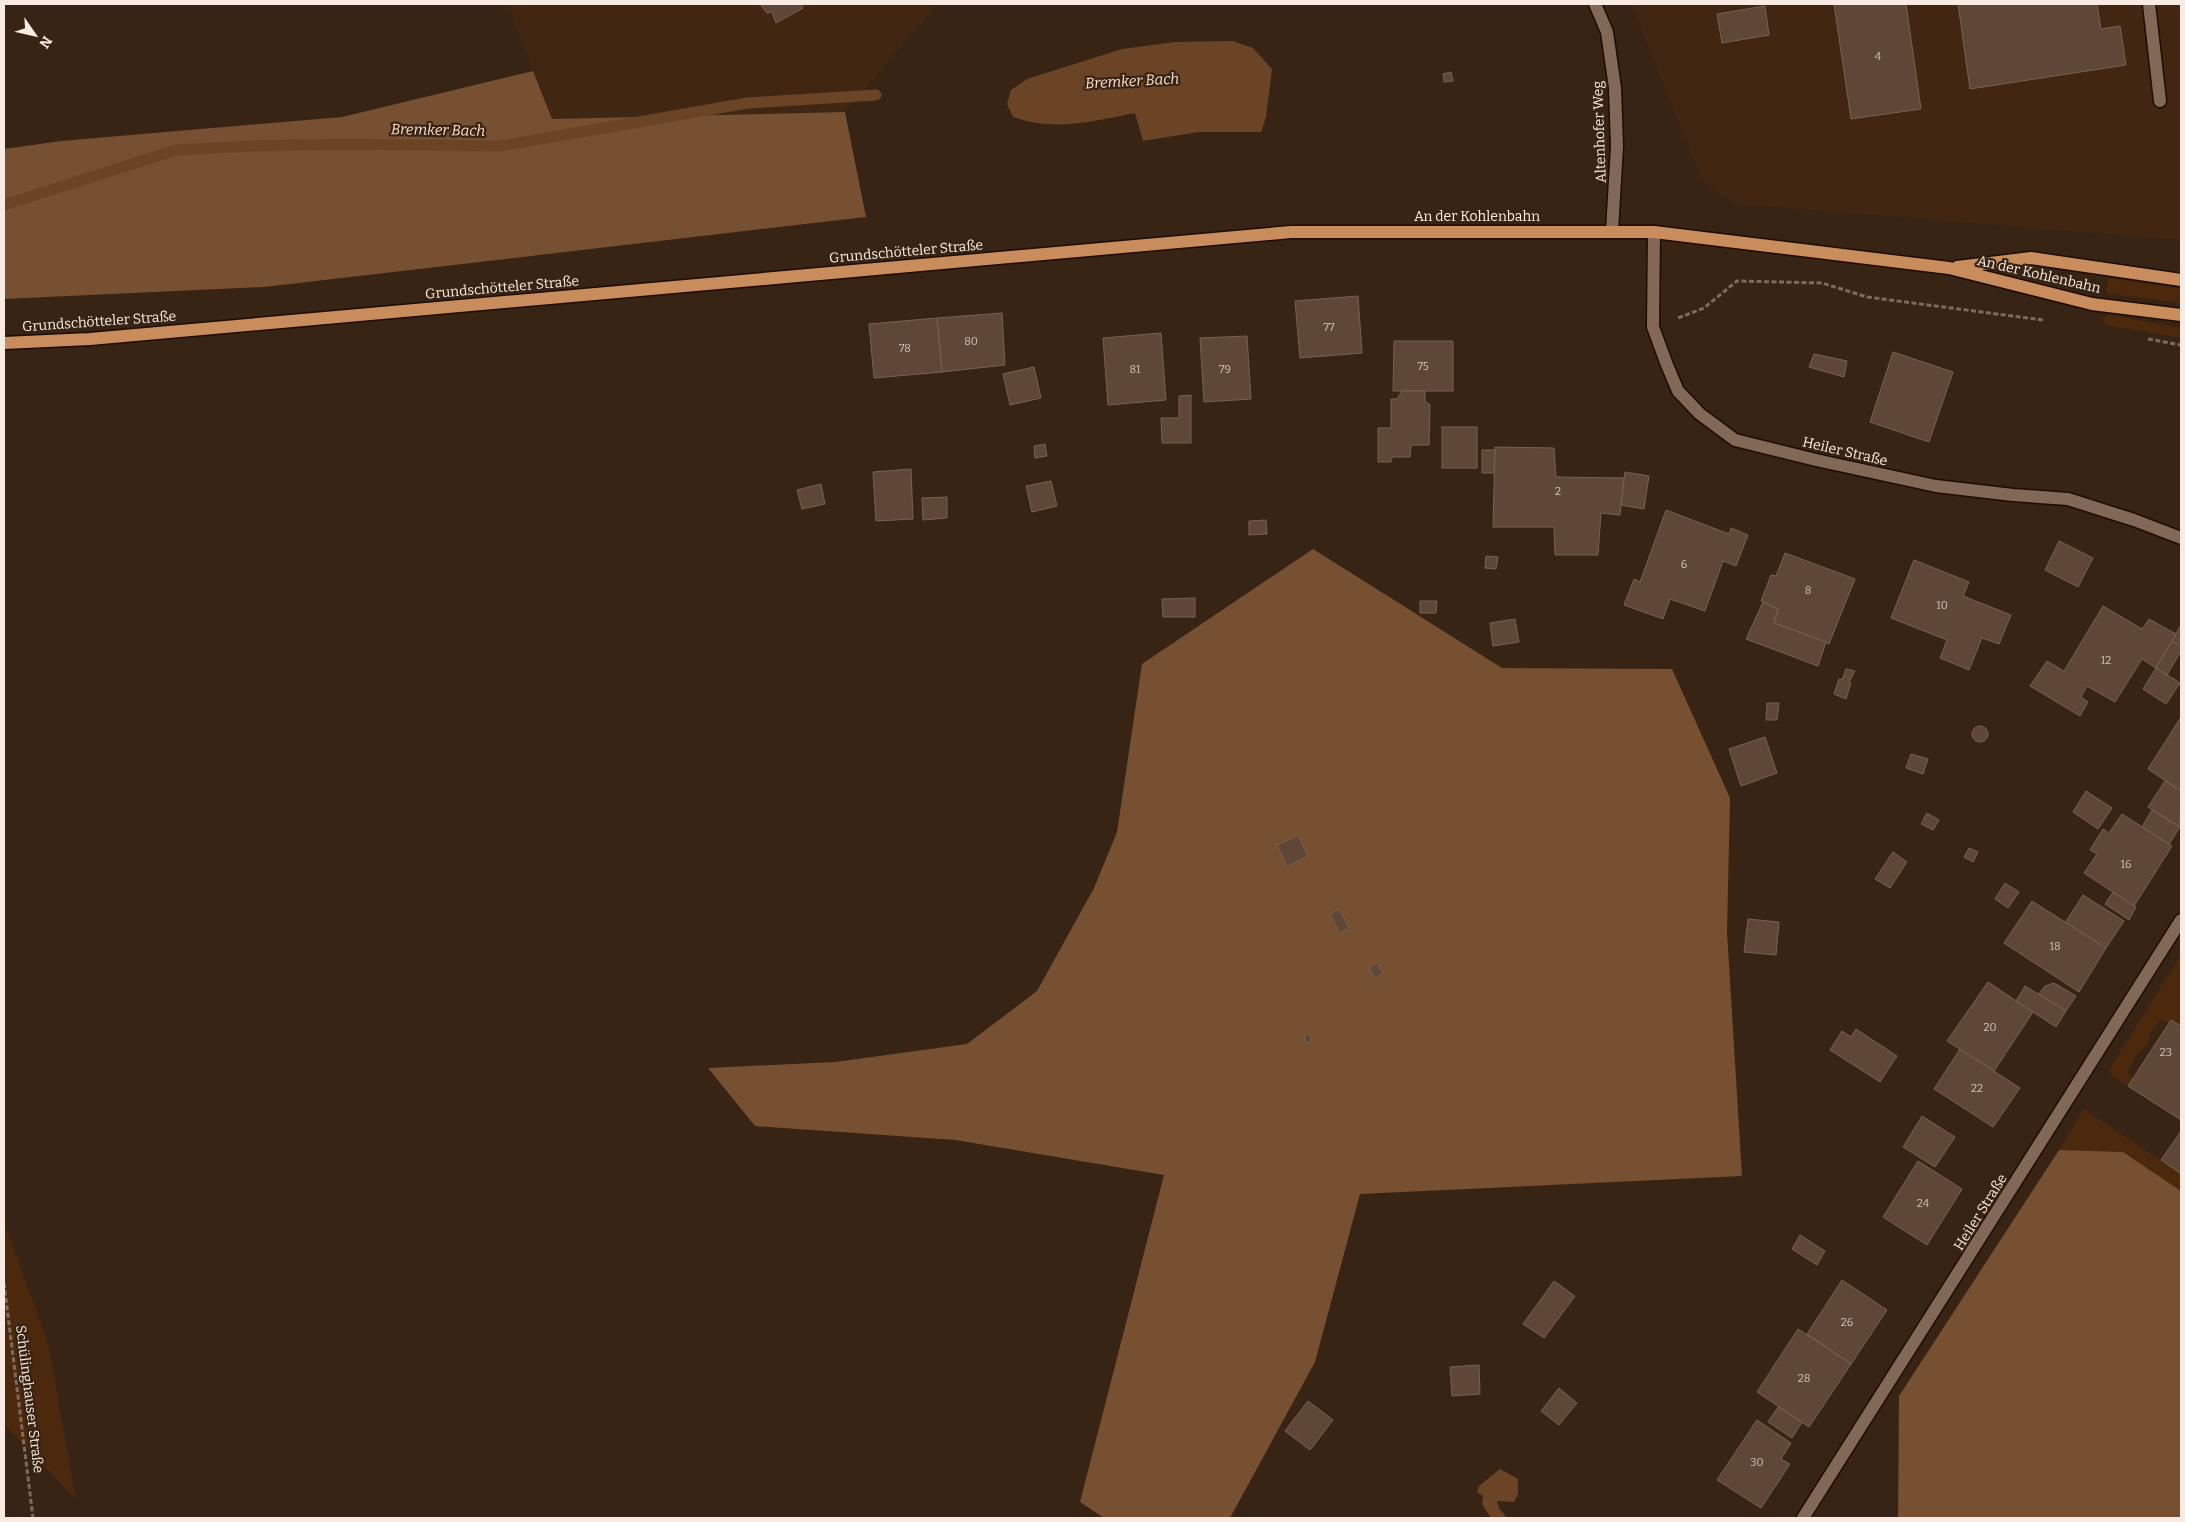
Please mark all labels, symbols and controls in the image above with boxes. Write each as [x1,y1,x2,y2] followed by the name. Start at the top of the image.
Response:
[10,10,60,60] north arrow
[35,33,55,51] text: N
[1875,50,1882,63] house number: 4
[1084,70,1180,92] water label: Bremker Bach
[1589,80,1610,183] street label: Altenhofer Weg
[391,120,485,140] water label: Bremker Bach
[1414,208,1540,225] street label: An der Kohlenbahn
[828,236,984,267] street label: Grundschötteler Straße
[1975,252,2102,297] street label: An der Kohlenbahn
[424,272,580,303] street label: Grundschötteler Straße
[21,308,177,335] street label: Grundschötteler Straße
[1323,321,1335,334] house number: 77
[964,335,978,348] house number: 80
[899,342,911,355] house number: 78
[1417,360,1429,373] house number: 75
[1129,363,1141,376] house number: 81
[1219,363,1231,376] house number: 79
[1801,433,1889,470] street label: Heiler Straße
[1555,485,1561,498] house number: 2
[1681,558,1687,571] house number: 6
[1805,584,1811,597] house number: 8
[1936,599,1948,612] house number: 10
[2101,654,2111,667] house number: 12
[2121,858,2131,871] house number: 16
[2049,940,2061,953] house number: 18
[1983,1021,1997,1034] house number: 20
[2160,1046,2172,1059] house number: 23
[1971,1082,1983,1095] house number: 22
[1950,1171,2011,1254] street label: Heiler Straße
[1917,1197,1930,1210] house number: 24
[1841,1316,1853,1329] house number: 26
[12,1324,47,1474] street label: Schülinghauser Straße
[1798,1372,1810,1385] house number: 28
[1750,1456,1764,1469] house number: 30

